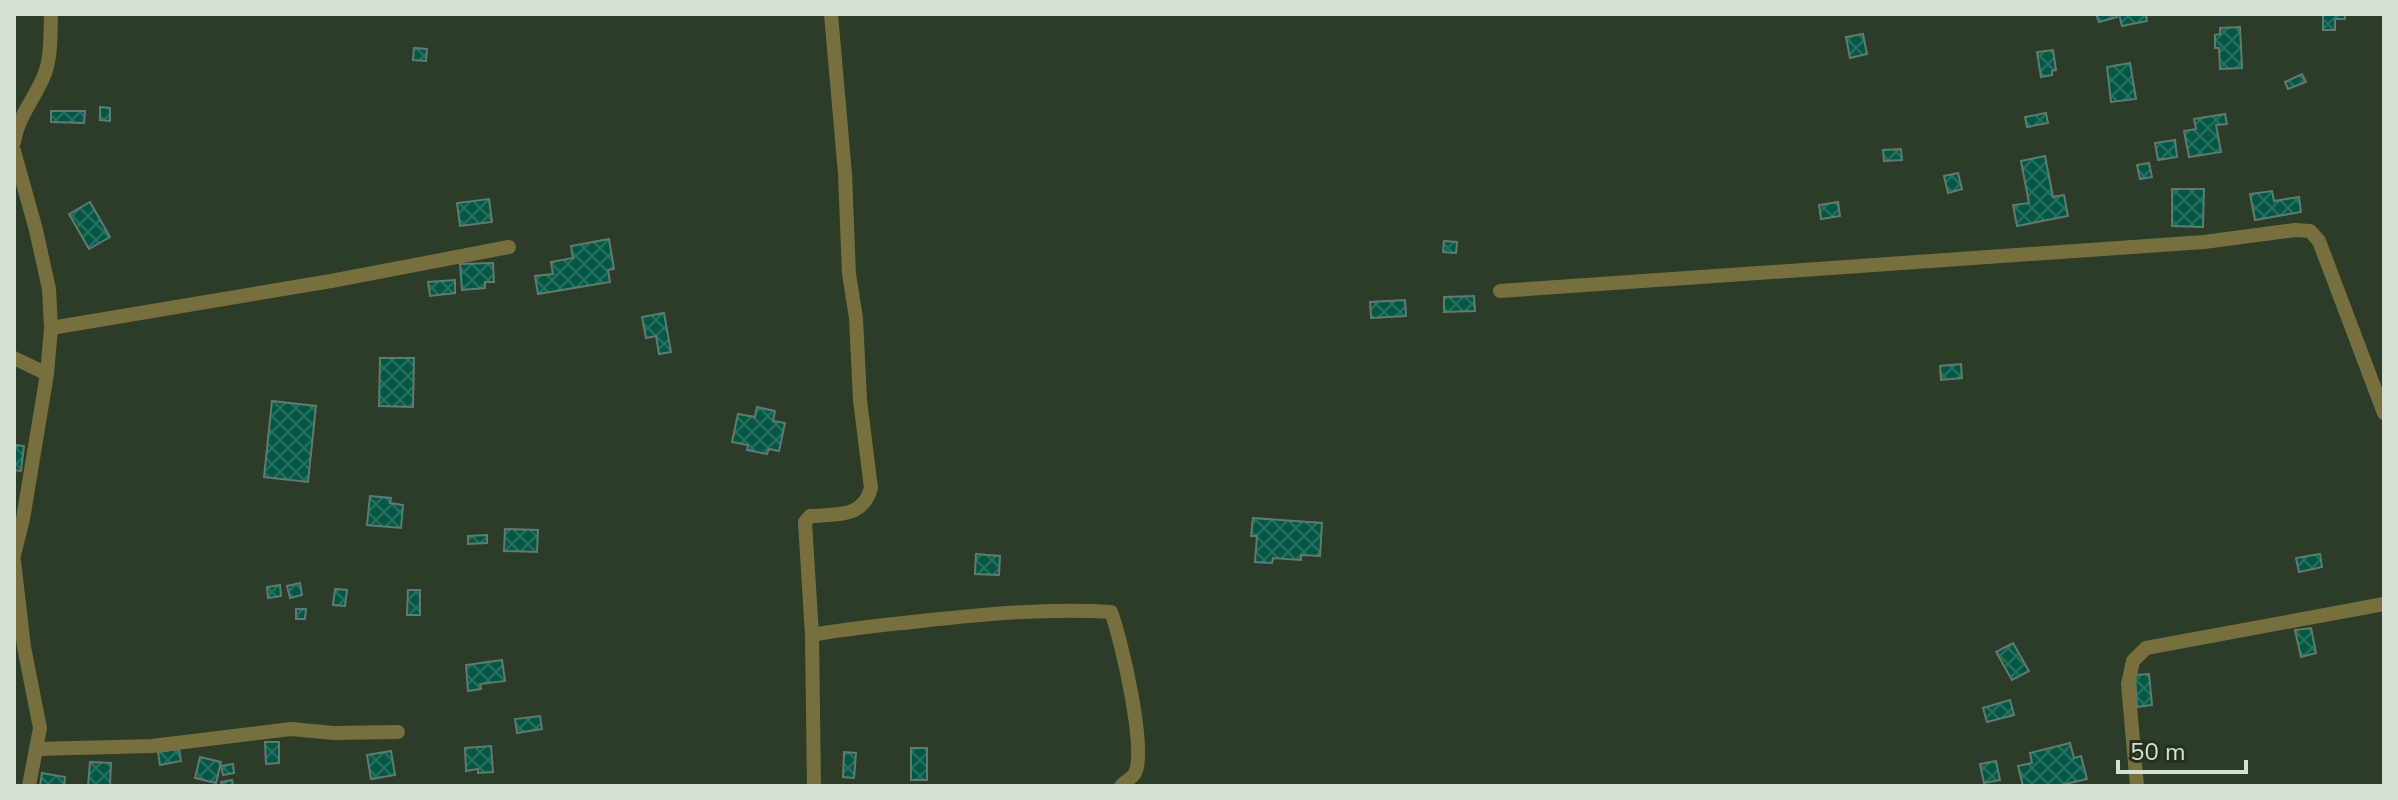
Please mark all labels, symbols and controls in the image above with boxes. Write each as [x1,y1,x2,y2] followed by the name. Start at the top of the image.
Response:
[2118,724,2246,774] scale bar
[2130,736,2186,768] text: 50 m

